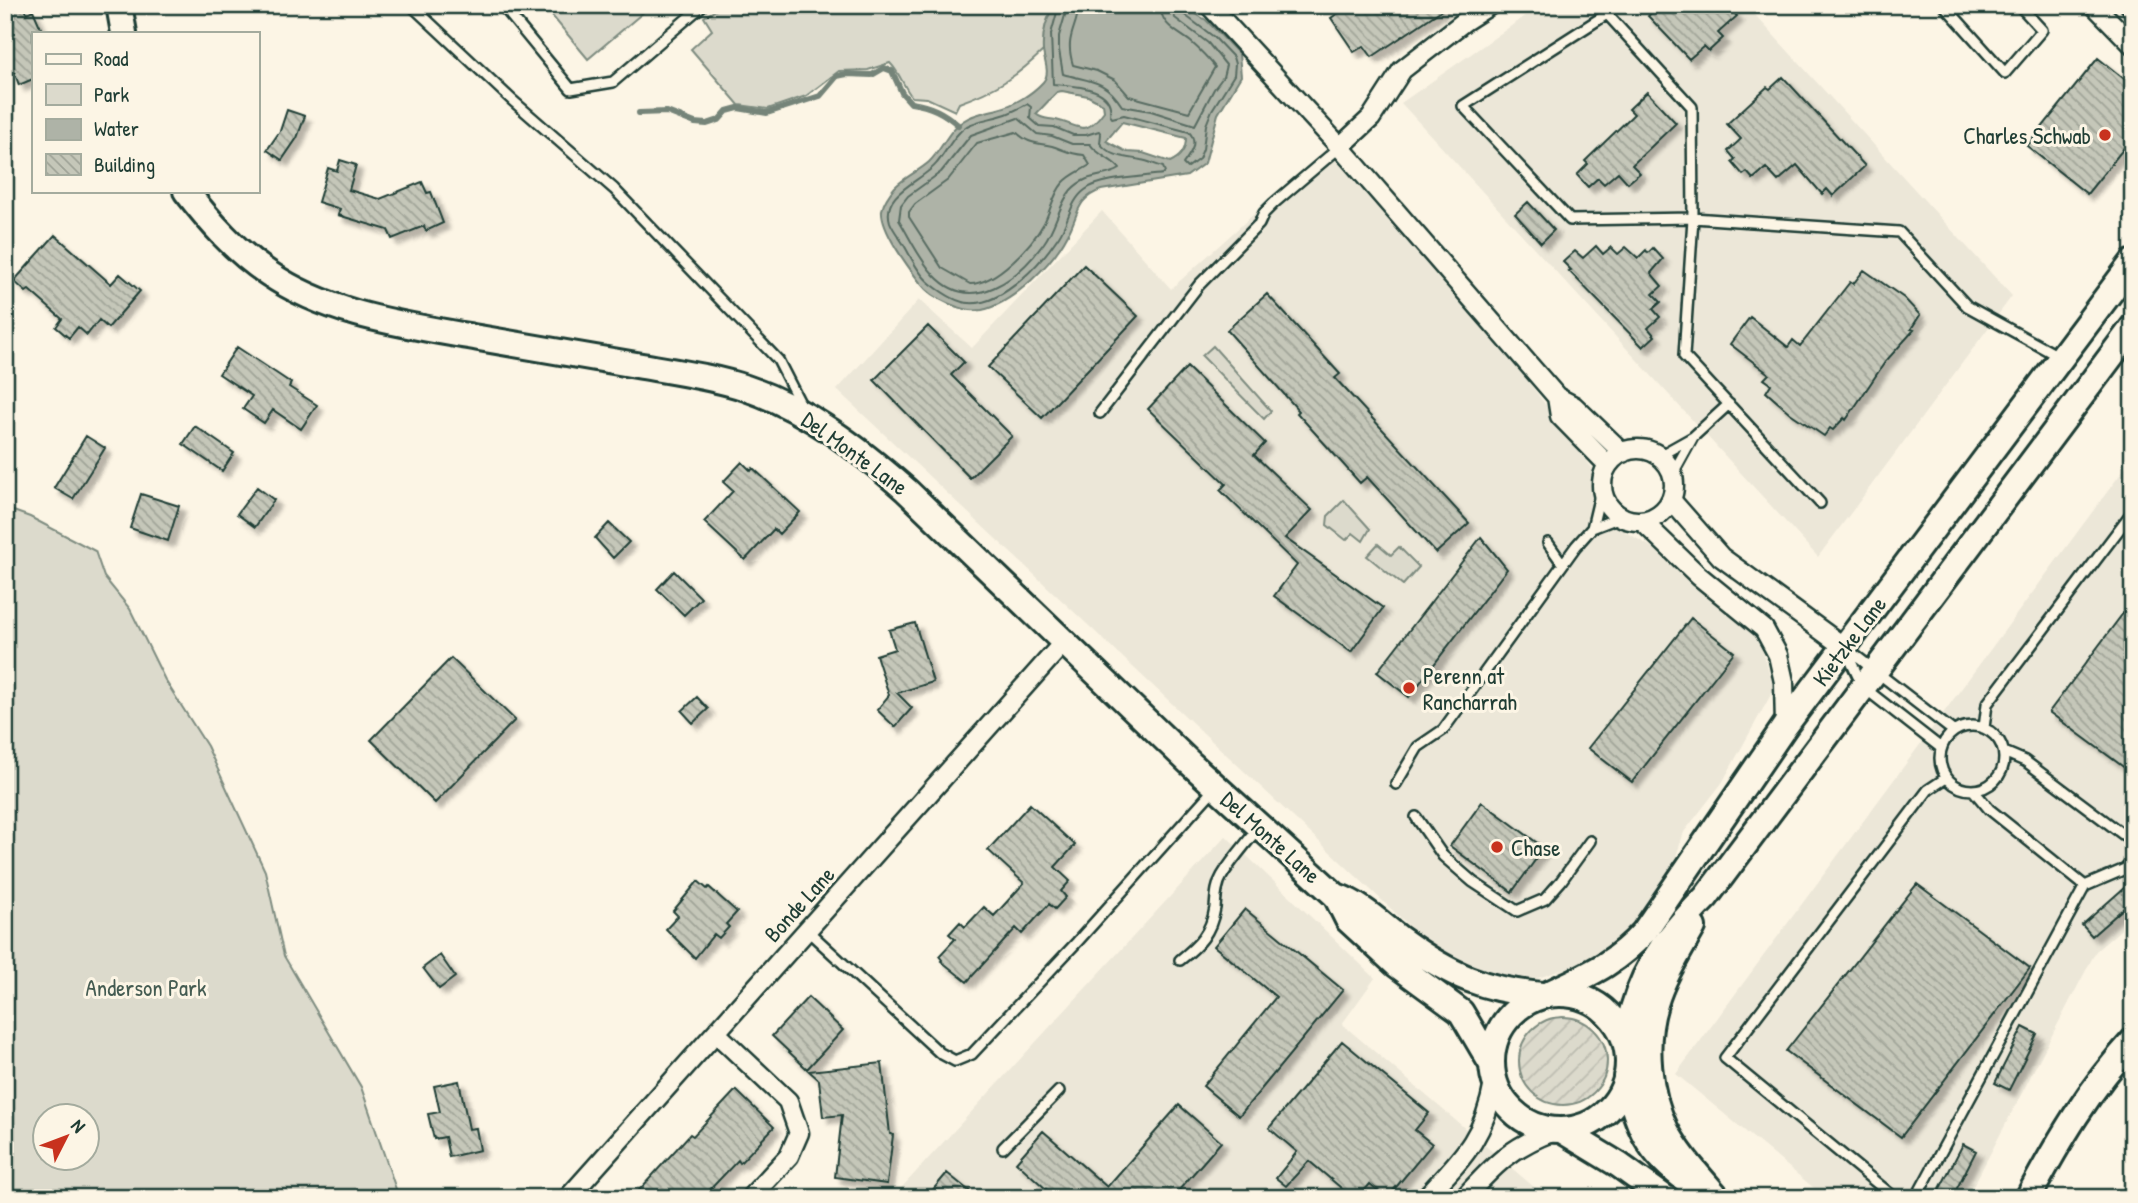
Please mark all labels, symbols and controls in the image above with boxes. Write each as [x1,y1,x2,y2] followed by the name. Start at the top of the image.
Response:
[32,32,259,192] legend
[94,44,128,73] text: Road
[94,80,129,109] text: Park
[94,114,139,143] text: Water
[1963,120,2091,151] place label: Charles Schwab
[2097,127,2113,143] marker: Charles Schwab
[94,150,155,179] text: Building
[796,404,914,502] street label: Del Monte Lane
[1805,590,1893,692] street label: Kietzke Lane
[1423,660,1517,717] place label: Perenn at Rancharrah
[1401,680,1417,696] marker: Perenn at Rancharrah
[1214,784,1328,890] street label: Del Monte Lane
[1511,832,1560,863] place label: Chase
[1489,839,1505,855] marker: Chase
[757,859,841,949] street label: Bonde Lane
[86,972,207,1003] park label: Anderson Park
[32,1102,102,1172] north arrow
[66,1113,92,1138] text: N

